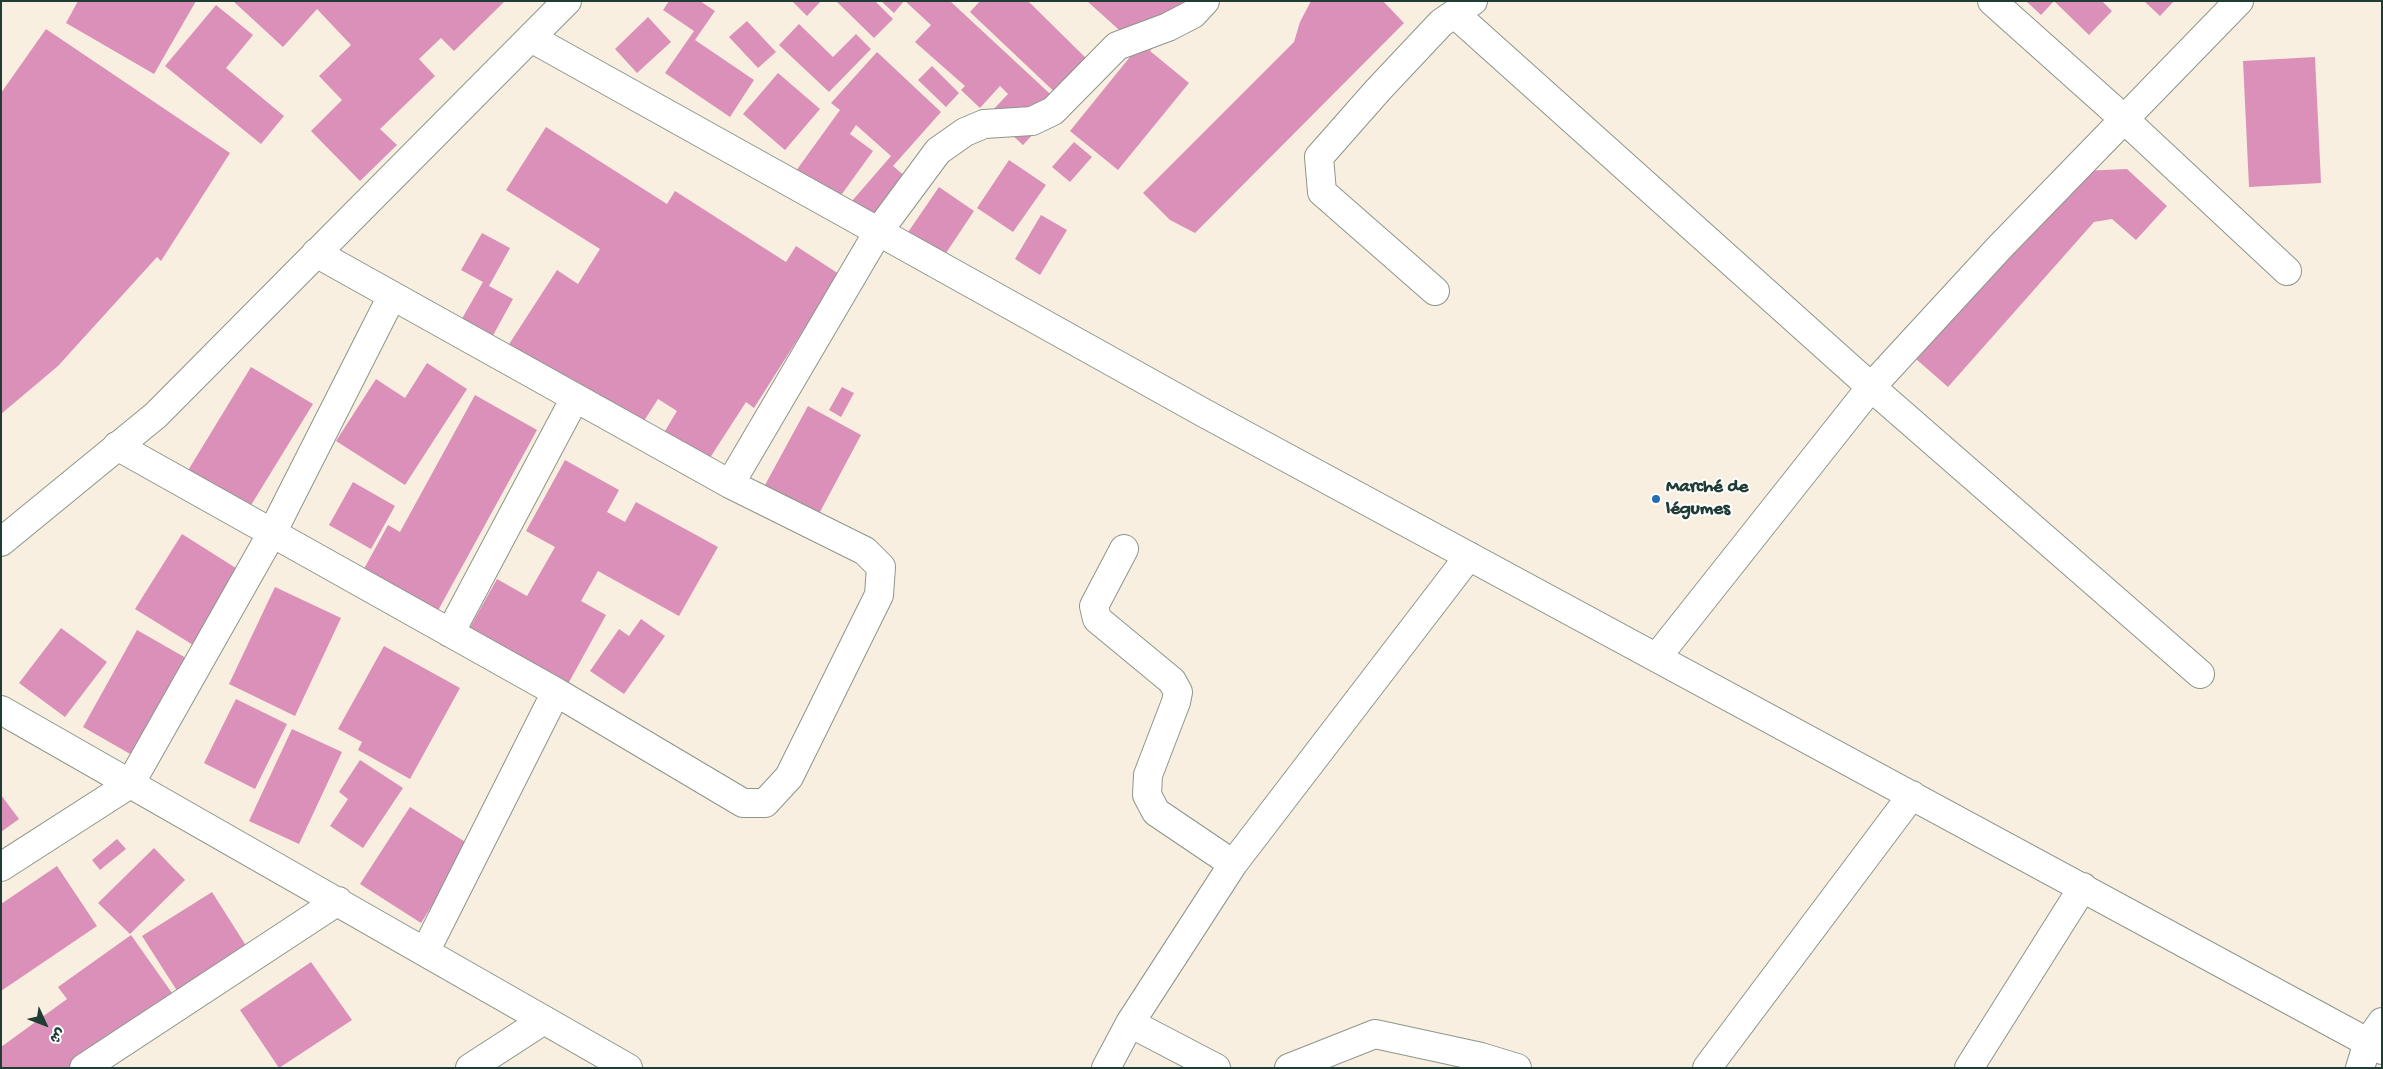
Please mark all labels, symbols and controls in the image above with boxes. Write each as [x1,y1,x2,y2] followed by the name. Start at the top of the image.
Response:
[1666,477,1748,521] place label: Marché de légumes
[1650,493,1662,505] marker: Marché de légumes
[20,999,70,1049] north arrow
[45,1023,68,1046] text: ش

